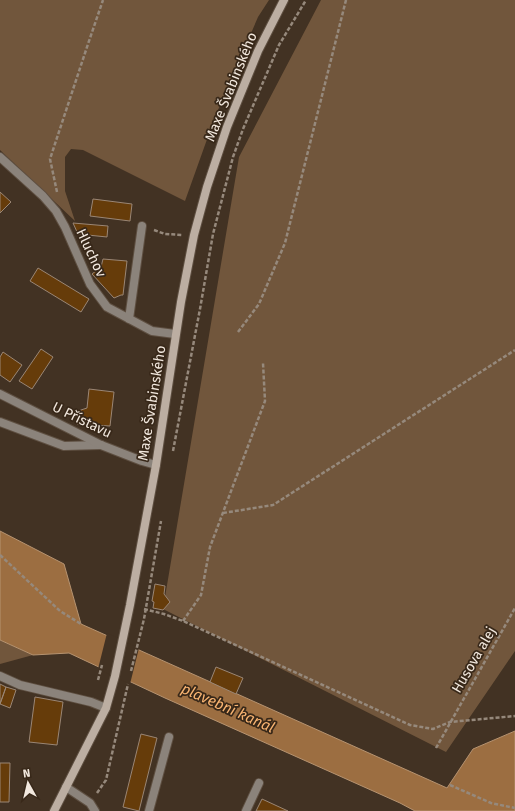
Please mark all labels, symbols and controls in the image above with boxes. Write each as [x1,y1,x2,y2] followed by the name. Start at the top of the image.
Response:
[200,30,261,144] street label: Maxe Švabinského
[72,226,110,280] street label: Hluchov
[134,344,169,462] street label: Maxe Švabinského
[49,398,115,442] street label: U Přístavu
[448,624,500,696] street label: Husova alej
[179,679,277,737] water label: plavební kanál
[8,763,48,803] north arrow
[22,767,31,781] text: N

